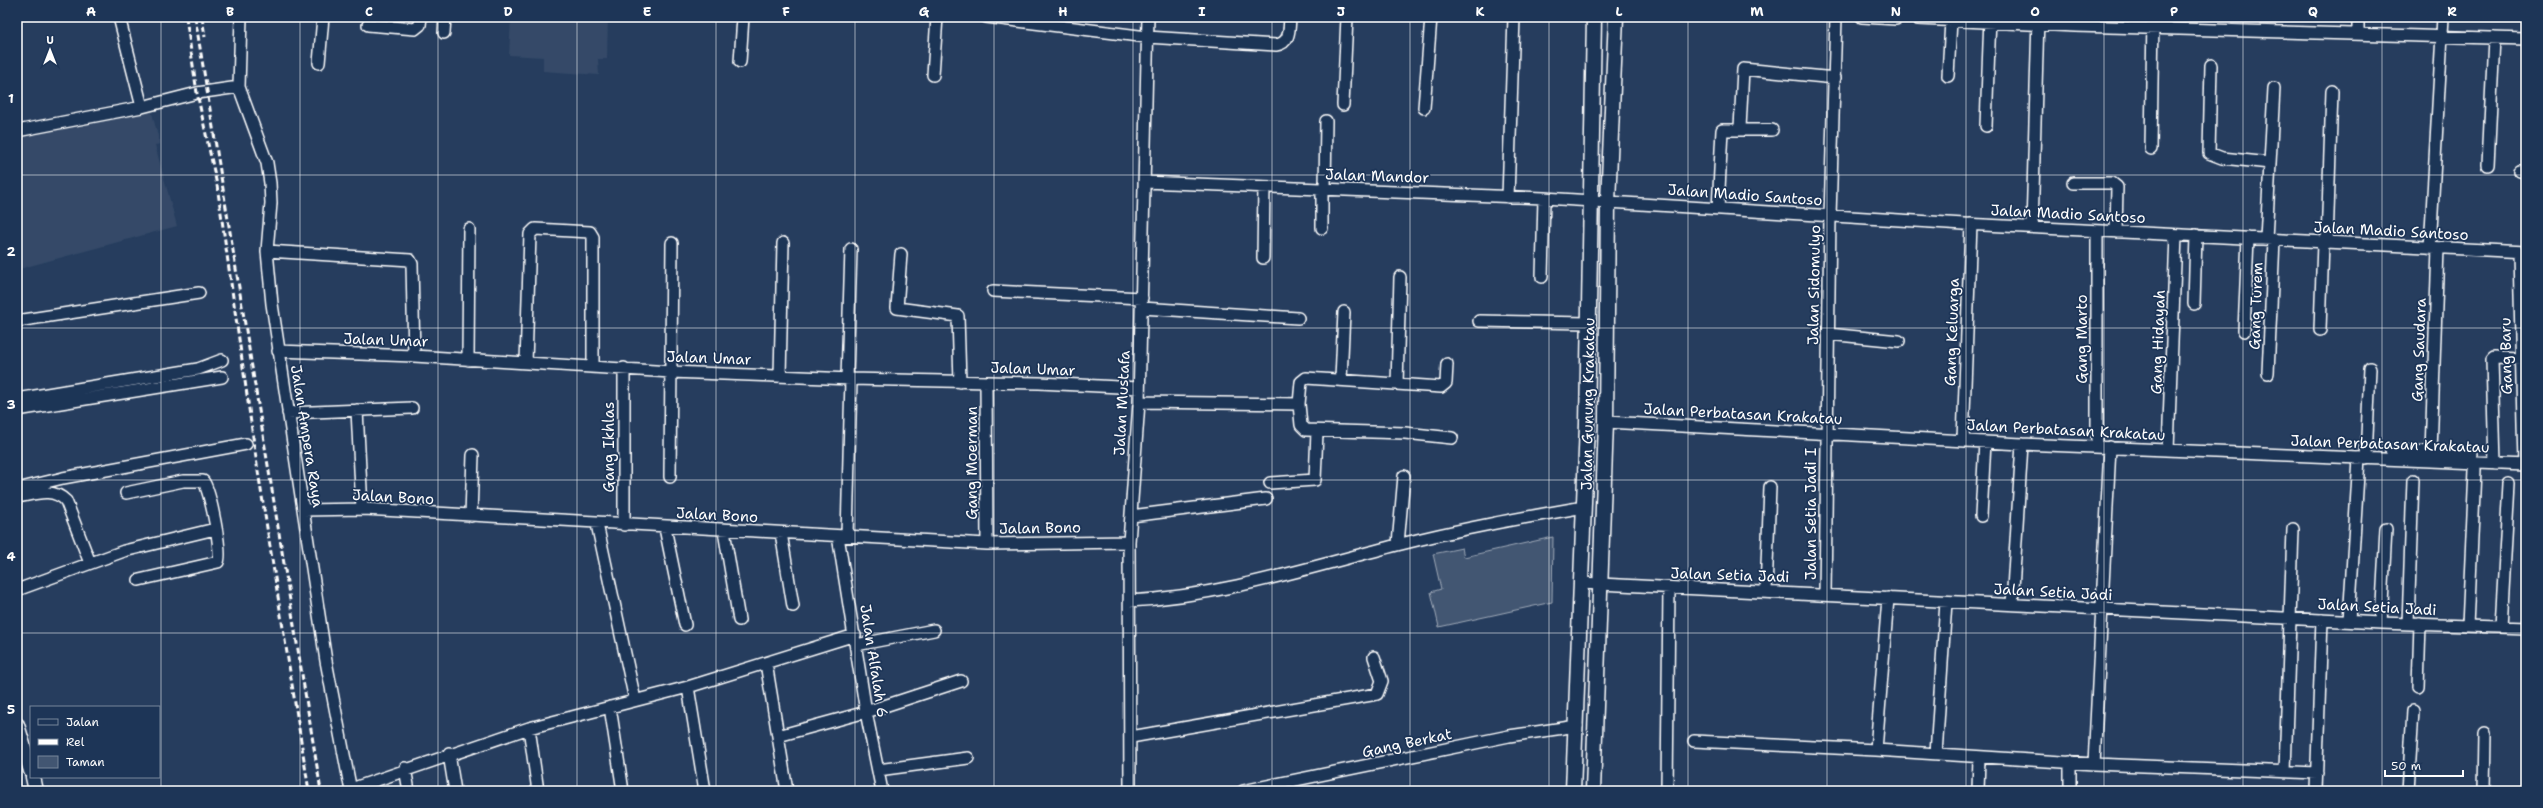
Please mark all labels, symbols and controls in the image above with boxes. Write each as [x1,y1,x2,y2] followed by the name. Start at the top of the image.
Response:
[86,3,96,20] text: A
[226,3,234,20] text: B
[365,3,373,20] text: C
[503,3,513,20] text: D
[643,3,652,20] text: E
[782,3,790,20] text: F
[919,3,930,20] text: G
[1058,3,1068,20] text: H
[1198,3,1206,20] text: I
[1337,3,1345,20] text: J
[1476,3,1485,20] text: K
[1615,3,1623,20] text: L
[1750,3,1764,20] text: M
[1891,3,1901,20] text: N
[2030,3,2040,20] text: O
[2170,3,2178,20] text: P
[2308,3,2318,20] text: Q
[2447,3,2457,20] text: R
[30,30,70,70] north arrow
[46,33,54,48] text: U
[8,90,14,107] text: 1
[1324,164,1430,188] street label: Jalan Mandor
[1667,180,1823,210] street label: Jalan Madio Santoso
[1990,200,2146,228] street label: Jalan Madio Santoso
[2313,217,2469,245] street label: Jalan Madio Santoso
[1803,225,1825,345] street label: Jalan Sidomulyo
[6,243,16,260] text: 2
[2244,262,2268,350] street label: Gang Turem
[1940,277,1964,386] street label: Gang Keluarga
[2146,289,2170,395] street label: Gang Hidayah
[2072,294,2092,384] street label: Gang Marto
[2407,297,2431,402] street label: Gang Saudara
[1576,317,1600,491] street label: Jalan Gunung Krakatau
[2495,317,2517,395] street label: Gang Baru
[343,329,429,351] street label: Jalan Umar
[666,347,752,369] street label: Jalan Umar
[1109,349,1135,456] street label: Jalan Mustafa
[990,358,1076,380] street label: Jalan Umar
[286,363,328,509] street label: Jalan Ampera Raya
[6,396,16,413] text: 3
[1643,399,1843,429] street label: Jalan Perbatasan Krakatau
[599,402,619,492] street label: Gang Ikhlas
[962,406,982,520] street label: Gang Moerman
[1966,415,2166,445] street label: Jalan Perbatasan Krakatau
[2290,431,2490,457] street label: Jalan Perbatasan Krakatau
[1801,448,1821,580] street label: Jalan Setia Jadi I
[351,485,435,509] street label: Jalan Bono
[675,503,759,527] street label: Jalan Bono
[999,517,1081,539] street label: Jalan Bono
[6,548,16,565] text: 4
[1670,563,1790,587] street label: Jalan Setia Jadi
[1993,579,2113,605] street label: Jalan Setia Jadi
[2317,594,2437,620] street label: Jalan Setia Jadi
[855,603,893,719] street label: Jalan Alfalah 6
[7,701,15,718] text: 5
[30,706,160,778] legend
[66,714,99,730] text: Jalan
[1360,724,1454,762] street label: Gang Berkat
[66,734,85,750] text: Rel
[2385,752,2463,778] scale bar
[66,754,105,770] text: Taman
[2391,758,2421,774] text: 50 m

